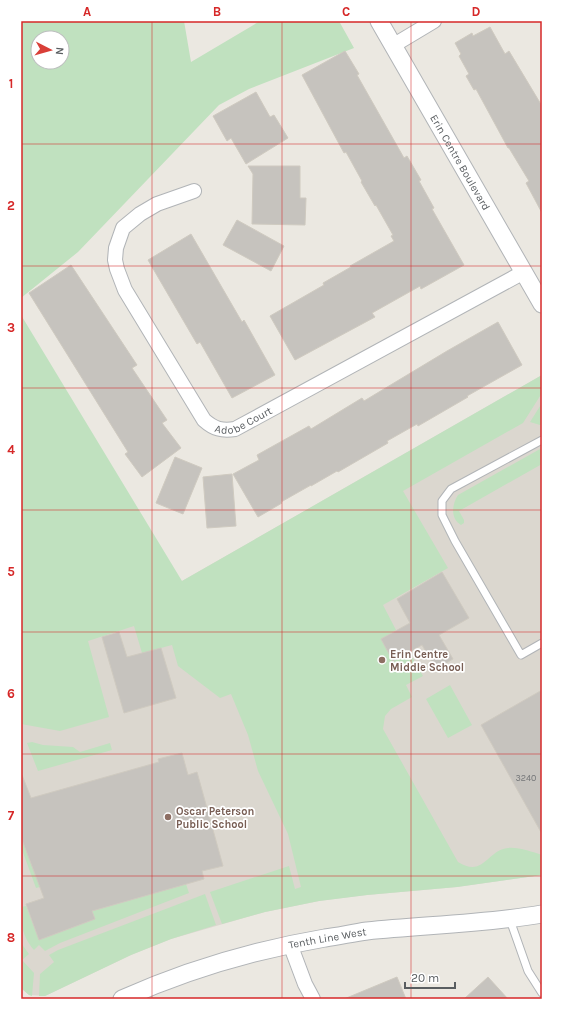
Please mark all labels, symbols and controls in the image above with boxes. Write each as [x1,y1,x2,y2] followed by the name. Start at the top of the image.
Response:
[83,4,91,19] text: A
[213,4,221,19] text: B
[342,4,350,19] text: C
[472,4,481,19] text: D
[30,30,70,70] north arrow
[53,46,66,56] text: N
[9,76,13,91] text: 1
[428,112,493,213] street label: Erin Centre Boulevard
[7,198,15,213] text: 2
[7,320,15,335] text: 3
[213,404,274,436] street label: Adobe Court
[7,442,15,457] text: 4
[7,564,15,579] text: 5
[390,648,464,674] place label: Erin Centre Middle School
[377,655,387,665] marker: Erin Centre Middle School
[7,686,15,701] text: 6
[516,773,536,783] house number: 3240
[176,805,254,831] place label: Oscar Peterson Public School
[8,808,15,823] text: 7
[163,812,173,822] marker: Oscar Peterson Public School
[287,925,367,951] street label: Tenth Line West
[7,930,15,945] text: 8
[405,964,455,990] scale bar
[411,971,439,985] text: 20 m

